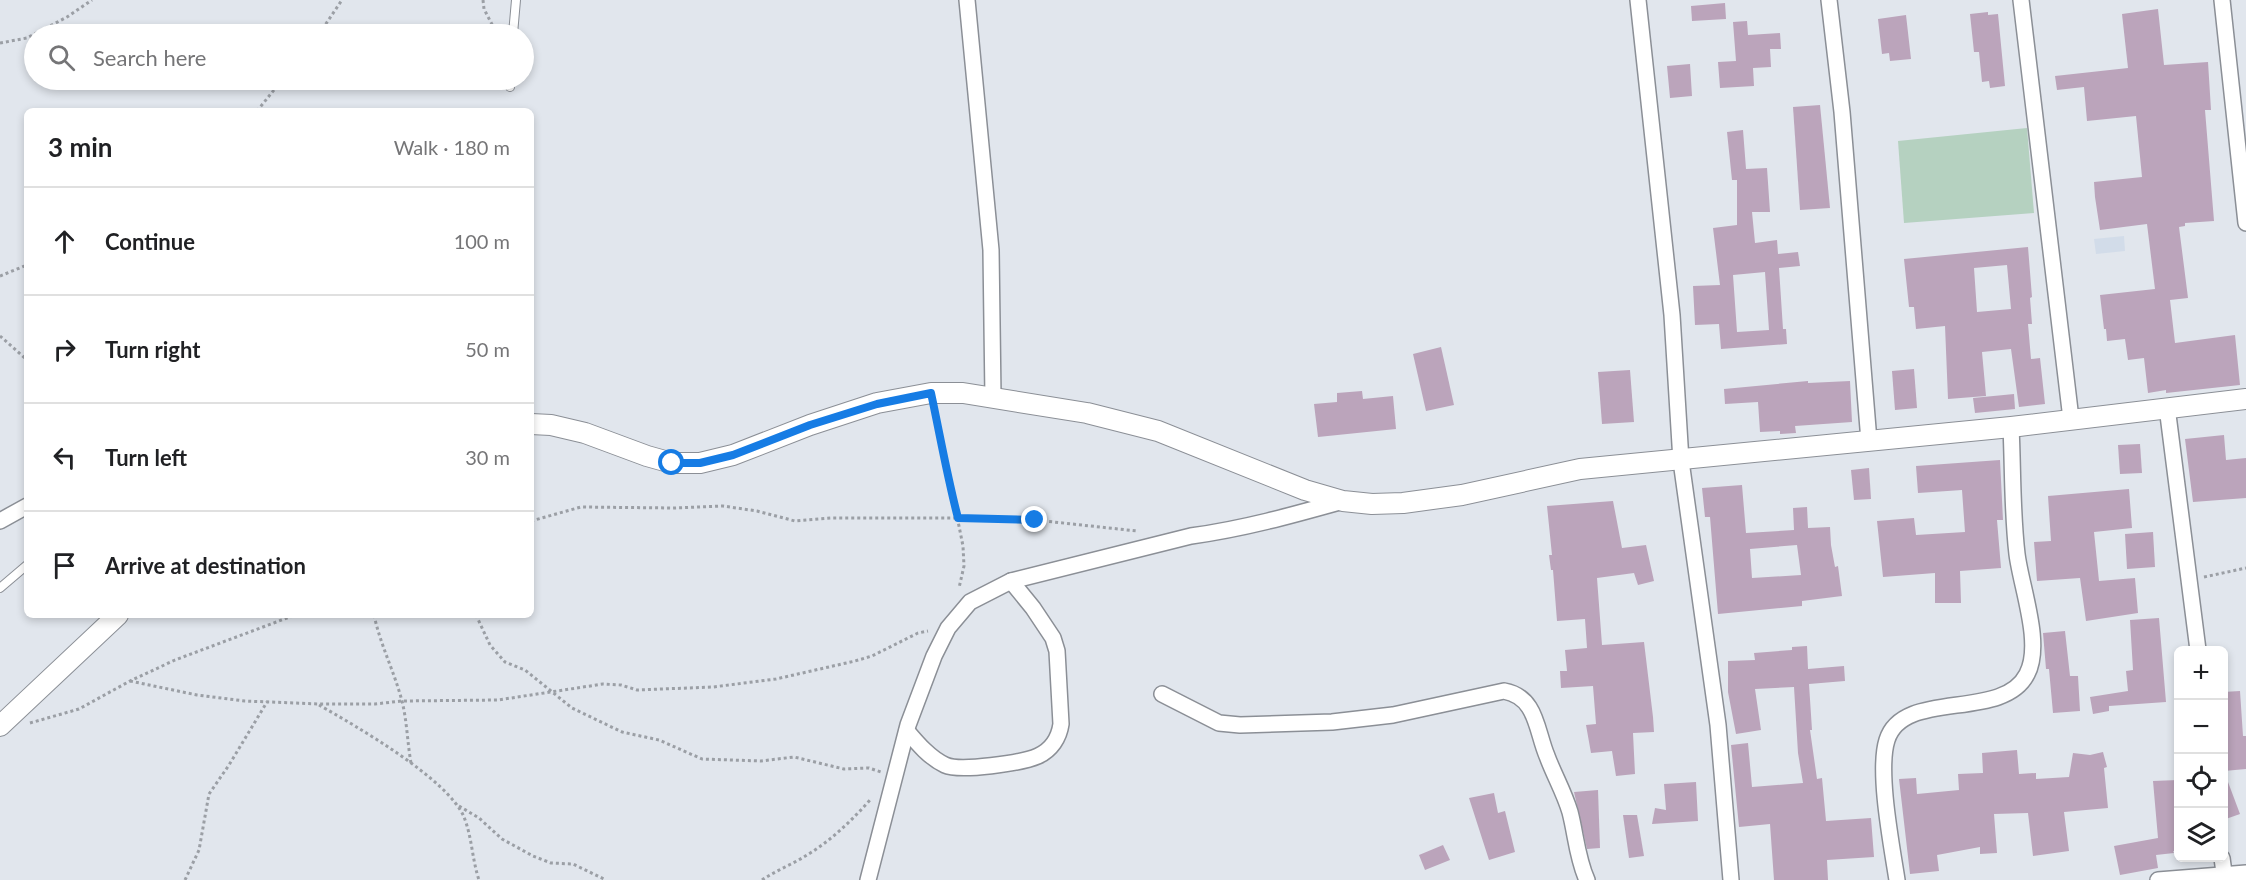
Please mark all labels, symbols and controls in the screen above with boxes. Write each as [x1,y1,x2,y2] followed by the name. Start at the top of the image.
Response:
[24,24,534,90] search box
[45,41,78,74] icon: search
[93,44,206,71] text: Search here
[48,131,112,163] text: 3 min
[394,135,510,159] text: Walk · 180 m
[48,225,81,258] icon: ahead
[105,228,195,255] text: Continue
[454,229,510,253] text: 100 m
[48,333,81,366] icon: right
[105,336,200,363] text: Turn right
[465,337,510,361] text: 50 m
[48,441,81,474] icon: left
[105,444,187,471] text: Turn left
[465,445,510,469] text: 30 m
[658,449,684,475] route start
[1021,506,1047,532] route end
[48,549,81,582] icon: arrive
[105,552,306,579] text: Arrive at destination
[2174,646,2228,862] map controls
[2174,646,2228,700] button: +
[2174,700,2228,754] button: −
[2174,754,2228,808] button: locate
[2174,808,2228,862] button: layers

